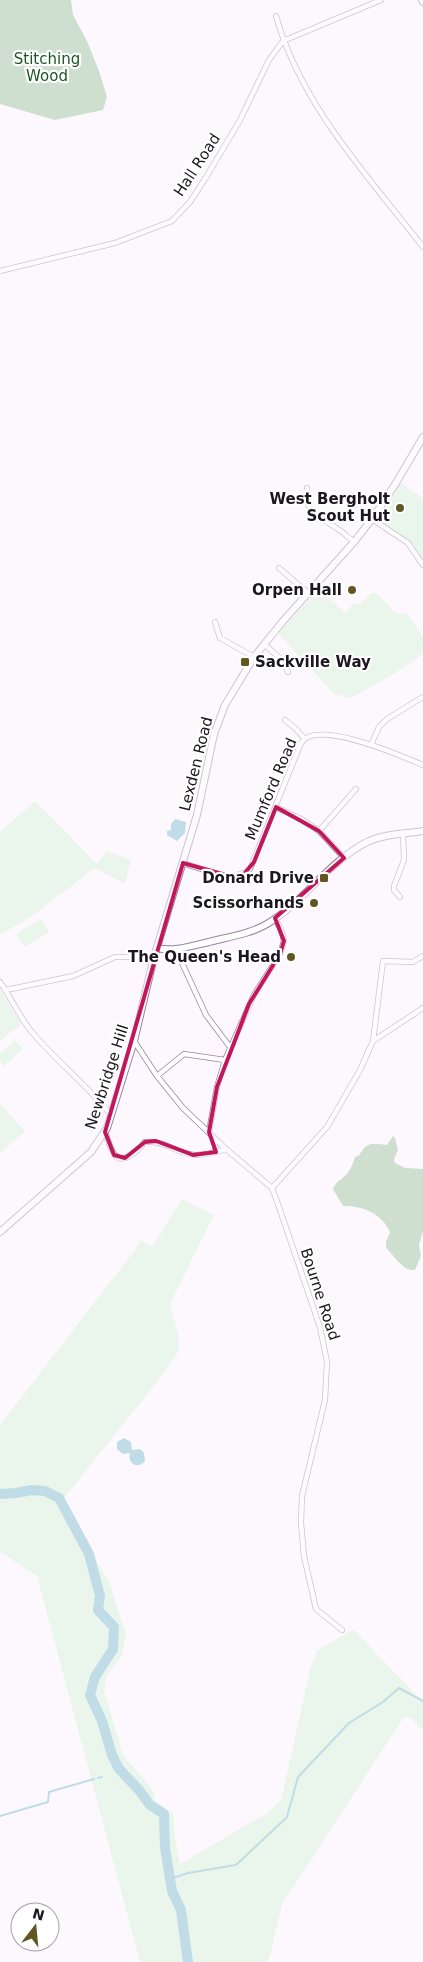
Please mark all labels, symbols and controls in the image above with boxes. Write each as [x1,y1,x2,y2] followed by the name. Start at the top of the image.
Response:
[14,50,80,85] park label: Stitching Wood
[170,130,224,200] street label: Hall Road
[269,490,390,525] place label: West Bergholt Scout Hut
[394,502,406,514] marker: West Bergholt Scout Hut
[252,581,342,599] place label: Orpen Hall
[346,584,358,596] marker: Orpen Hall
[255,653,371,671] place label: Sackville Way
[239,656,251,668] marker: Sackville Way
[176,715,216,813] street label: Lexden Road
[241,735,301,843] street label: Mumford Road
[202,869,314,887] place label: Donard Drive
[318,872,330,884] marker: Donard Drive
[192,894,304,912] place label: Scissorhands
[308,897,320,909] marker: Scissorhands
[128,948,281,966] place label: The Queen's Head
[285,951,297,963] marker: The Queen's Head
[82,1022,132,1132] street label: Newbridge Hill
[297,1246,343,1342] street label: Bourne Road
[10,1902,60,1952] north arrow
[31,1905,46,1924] text: N

